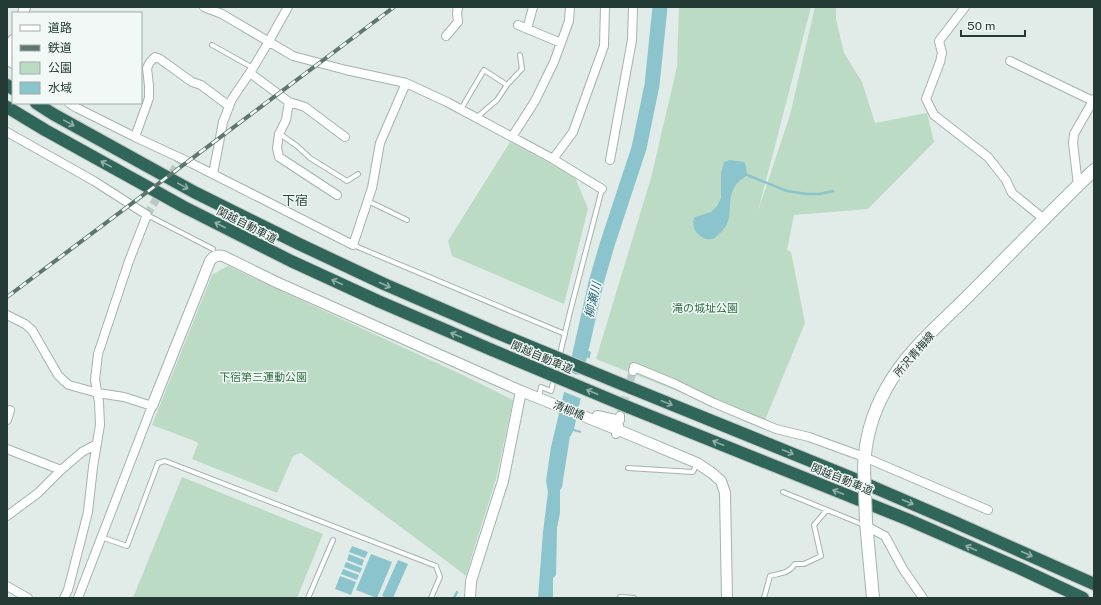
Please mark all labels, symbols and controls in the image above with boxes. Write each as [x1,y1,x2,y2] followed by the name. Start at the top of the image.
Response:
[12,12,142,104] legend
[961,12,1025,38] scale bar
[967,19,995,33] text: 50 m
[48,21,72,35] text: 道路
[48,41,72,55] text: 鉄道
[48,61,72,75] text: 公園
[48,81,72,95] text: 水域
[63,119,75,127] one-way arrow
[100,159,112,167] one-way arrow
[177,182,189,190] one-way arrow
[282,193,308,208] district label: 下宿
[215,205,279,245] street label: 関越自動車道
[214,221,226,229] one-way arrow
[331,278,343,285] one-way arrow
[582,279,604,319] water label: 柳瀬川
[378,281,390,289] one-way arrow
[672,302,738,314] park label: 滝の城址公園
[891,329,937,379] street label: 所沢青梅線
[450,330,462,338] one-way arrow
[509,339,575,375] street label: 関越自動車道
[219,371,307,383] park label: 下宿第三運動公園
[587,387,599,395] one-way arrow
[551,398,587,422] street label: 清柳橋
[661,399,673,407] one-way arrow
[712,439,724,446] one-way arrow
[781,448,793,456] one-way arrow
[809,461,875,497] street label: 関越自動車道
[833,487,845,495] one-way arrow
[901,498,913,506] one-way arrow
[965,543,977,551] one-way arrow
[1020,551,1032,558] one-way arrow

